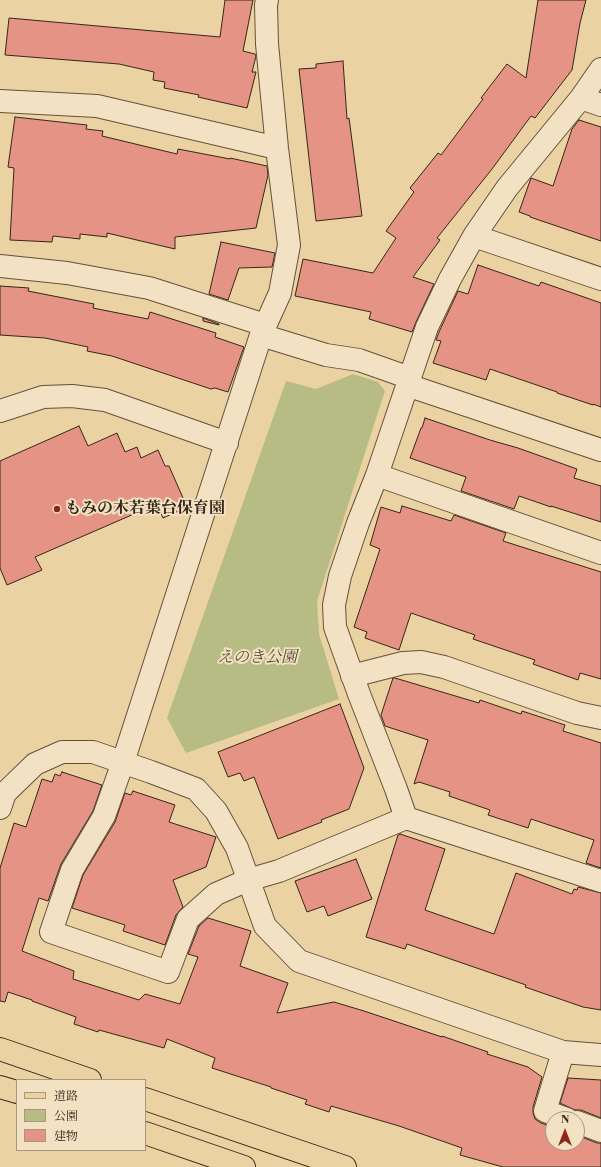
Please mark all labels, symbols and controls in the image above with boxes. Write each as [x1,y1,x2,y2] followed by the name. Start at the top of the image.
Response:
[65,499,225,519] place label: もみの木若葉台保育園
[52,504,62,514] marker: もみの木若葉台保育園
[217,648,297,668] park label: えのき公園
[16,1079,146,1151] legend
[54,1089,78,1104] text: 道路
[54,1109,78,1124] text: 公園
[545,1111,585,1151] north arrow
[561,1113,569,1127] text: N
[54,1129,78,1144] text: 建物

